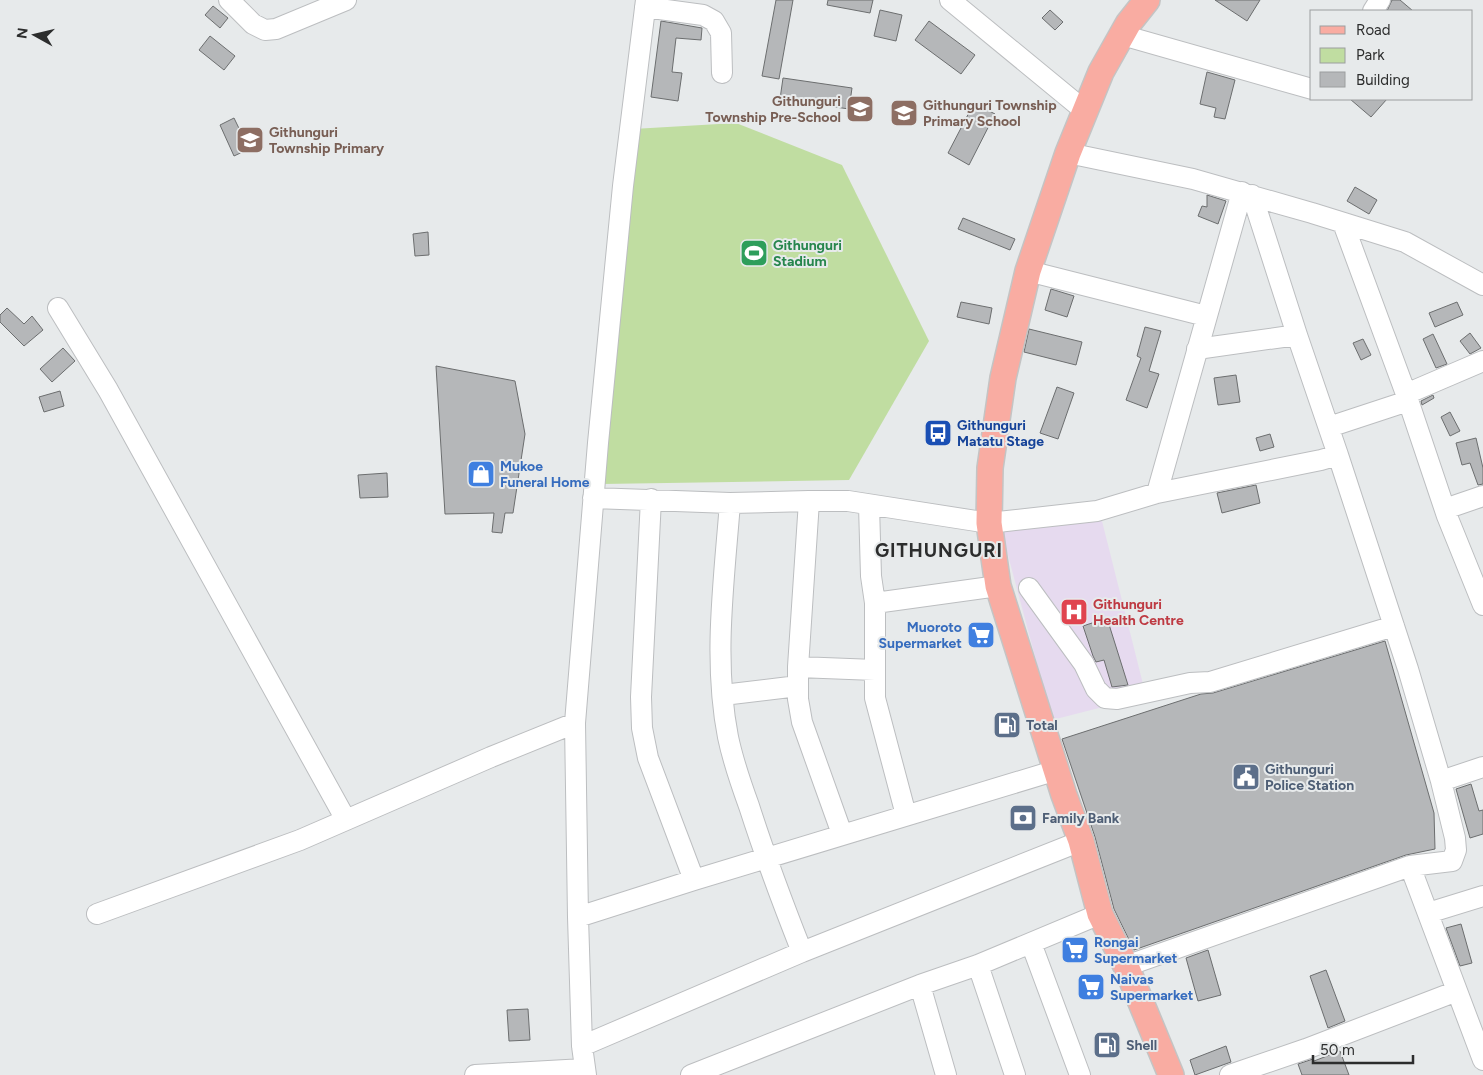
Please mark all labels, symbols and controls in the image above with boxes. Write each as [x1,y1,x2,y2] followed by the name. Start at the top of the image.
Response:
[10,10,60,60] north arrow
[1310,10,1473,100] legend
[1356,21,1391,39] text: Road
[13,27,32,40] text: N
[1356,46,1385,64] text: Park
[1356,71,1410,89] text: Building
[705,93,841,126] place label: Githunguri Township Pre-School
[845,94,875,124] school or university icon: Githunguri Township Pre-School
[923,97,1057,130] place label: Githunguri Township Primary School
[889,98,919,128] school or university icon: Githunguri Township Primary School
[269,124,385,157] place label: Githunguri Township Primary
[235,125,265,155] school or university icon: Githunguri Township Primary
[773,237,842,270] place label: Githunguri Stadium
[739,238,769,268] sports icon: Githunguri Stadium
[957,417,1044,450] place label: Githunguri Matatu Stage
[923,418,953,448] bus stop icon: Githunguri Matatu Stage
[500,458,590,491] place label: Mukoe Funeral Home
[466,459,496,489] shop icon: Mukoe Funeral Home
[875,539,1003,562] district label: GITHUNGURI
[1093,596,1184,629] place label: Githunguri Health Centre
[1059,597,1089,627] hospital icon: Githunguri Health Centre
[879,619,962,652] place label: Muoroto Supermarket
[966,620,996,650] supermarket icon: Muoroto Supermarket
[992,710,1022,740] fuel station icon: Total
[1026,717,1058,734] place label: Total
[1265,761,1354,794] place label: Githunguri Police Station
[1231,762,1261,792] public building icon: Githunguri Police Station
[1008,803,1038,833] bank icon: Family Bank
[1042,810,1120,827] place label: Family Bank
[1094,934,1178,967] place label: Rongai Supermarket
[1060,935,1090,965] supermarket icon: Rongai Supermarket
[1110,971,1194,1004] place label: Naivas Supermarket
[1076,972,1106,1002] supermarket icon: Naivas Supermarket
[1092,1030,1122,1060] fuel station icon: Shell
[1313,1032,1413,1064] scale bar
[1126,1037,1157,1054] place label: Shell
[1320,1041,1355,1059] text: 50 m

